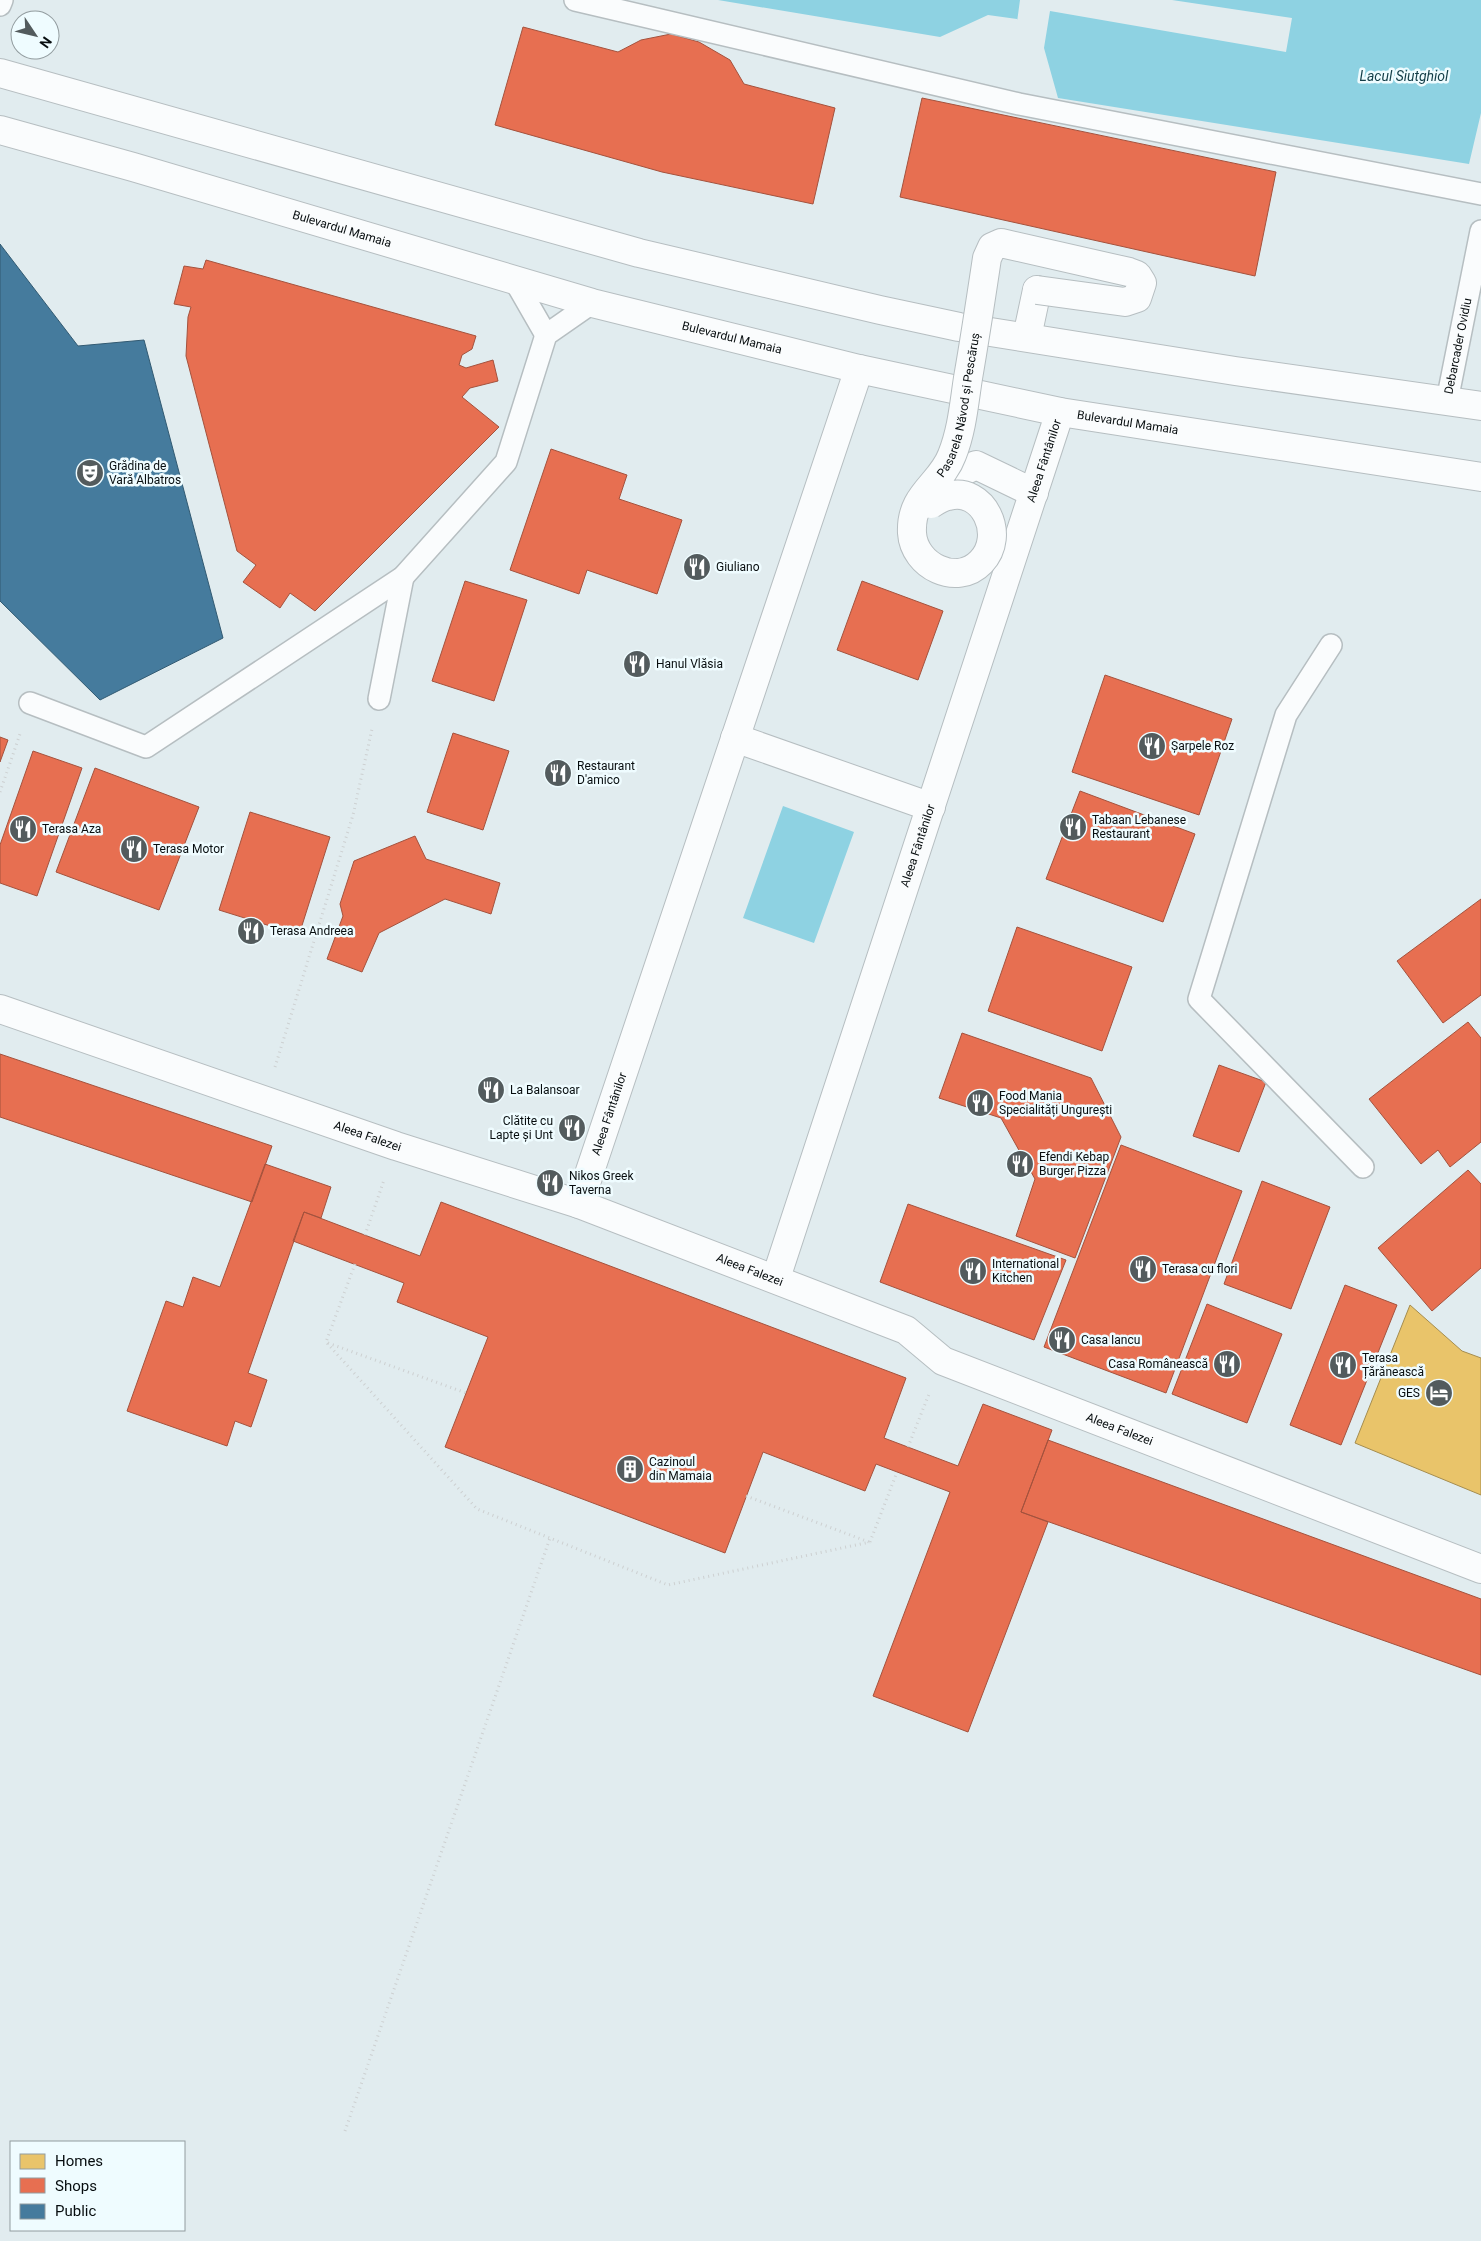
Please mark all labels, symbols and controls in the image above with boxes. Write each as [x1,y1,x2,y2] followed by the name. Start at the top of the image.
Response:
[10,10,60,60] north arrow
[36,34,55,51] text: N
[1360,68,1449,84] water label: Lacul Siutghiol
[291,208,393,250] street label: Bulevardul Mamaia
[1442,297,1474,395] street label: Debarcader Ovidiu
[681,319,783,357] street label: Bulevardul Mamaia
[934,332,983,480] street label: Pasarela Năvod și Pescăruș
[1076,408,1180,437] street label: Bulevardul Mamaia
[1024,418,1064,504] street label: Aleea Fântânilor
[75,458,105,488] theatre icon: Grădina de Vară Albatros
[109,459,181,487] place label: Grădina de Vară Albatros
[682,552,712,582] restaurant icon: Giuliano
[716,560,760,574] place label: Giuliano
[622,649,652,679] restaurant icon: Hanul Vlăsia
[656,657,723,671] place label: Hanul Vlăsia
[1137,731,1167,761] restaurant icon: Șarpele Roz
[1171,739,1234,754] place label: Șarpele Roz
[543,758,573,788] restaurant icon: Restaurant D'amico
[577,759,635,787] place label: Restaurant D'amico
[898,802,938,889] street label: Aleea Fântânilor
[1058,812,1088,842] restaurant icon: Tabaan Lebanese Restaurant
[1092,813,1186,841] place label: Tabaan Lebanese Restaurant
[8,814,38,844] restaurant icon: Terasa Aza
[42,822,101,836] place label: Terasa Aza
[119,834,149,864] restaurant icon: Terasa Motor
[153,842,224,856] place label: Terasa Motor
[236,916,266,946] restaurant icon: Terasa Andreea
[270,924,353,938] place label: Terasa Andreea
[589,1071,630,1157] street label: Aleea Fântânilor
[476,1075,506,1105] restaurant icon: La Balansoar
[510,1083,580,1097] place label: La Balansoar
[965,1088,995,1118] restaurant icon: Food Mania Specialități Ungurești
[999,1089,1112,1118] place label: Food Mania Specialități Ungurești
[557,1113,587,1143] restaurant icon: Clătite cu Lapte și Unt
[490,1114,553,1143] place label: Clătite cu Lapte și Unt
[332,1118,403,1154] street label: Aleea Falezei
[1005,1149,1035,1179] restaurant icon: Efendi Kebap Burger Pizza
[1039,1150,1109,1178] place label: Efendi Kebap Burger Pizza
[535,1168,565,1198] restaurant icon: Nikos Greek Taverna
[569,1169,634,1197] place label: Nikos Greek Taverna
[714,1251,785,1289] street label: Aleea Falezei
[1128,1254,1158,1284] restaurant icon: Terasa cu flori
[958,1256,988,1286] restaurant icon: International Kitchen
[992,1257,1059,1285] place label: International Kitchen
[1162,1262,1238,1276] place label: Terasa cu flori
[1047,1325,1077,1355] restaurant icon: Casa Iancu
[1081,1333,1140,1347] place label: Casa Iancu
[1212,1349,1242,1379] restaurant icon: Casa Românească
[1328,1350,1358,1380] restaurant icon: Terasa Țărănească
[1362,1351,1424,1380] place label: Terasa Țărănească
[1108,1357,1208,1371] place label: Casa Românească
[1424,1378,1454,1408] hotel icon: GES
[1398,1386,1420,1400] place label: GES
[1084,1410,1155,1449] street label: Aleea Falezei
[615,1454,645,1484] building icon: Cazinoul din Mamaia
[649,1455,712,1483] place label: Cazinoul din Mamaia
[10,2141,185,2231] legend
[55,2152,103,2170] text: Homes
[55,2177,97,2195] text: Shops
[55,2202,96,2220] text: Public

